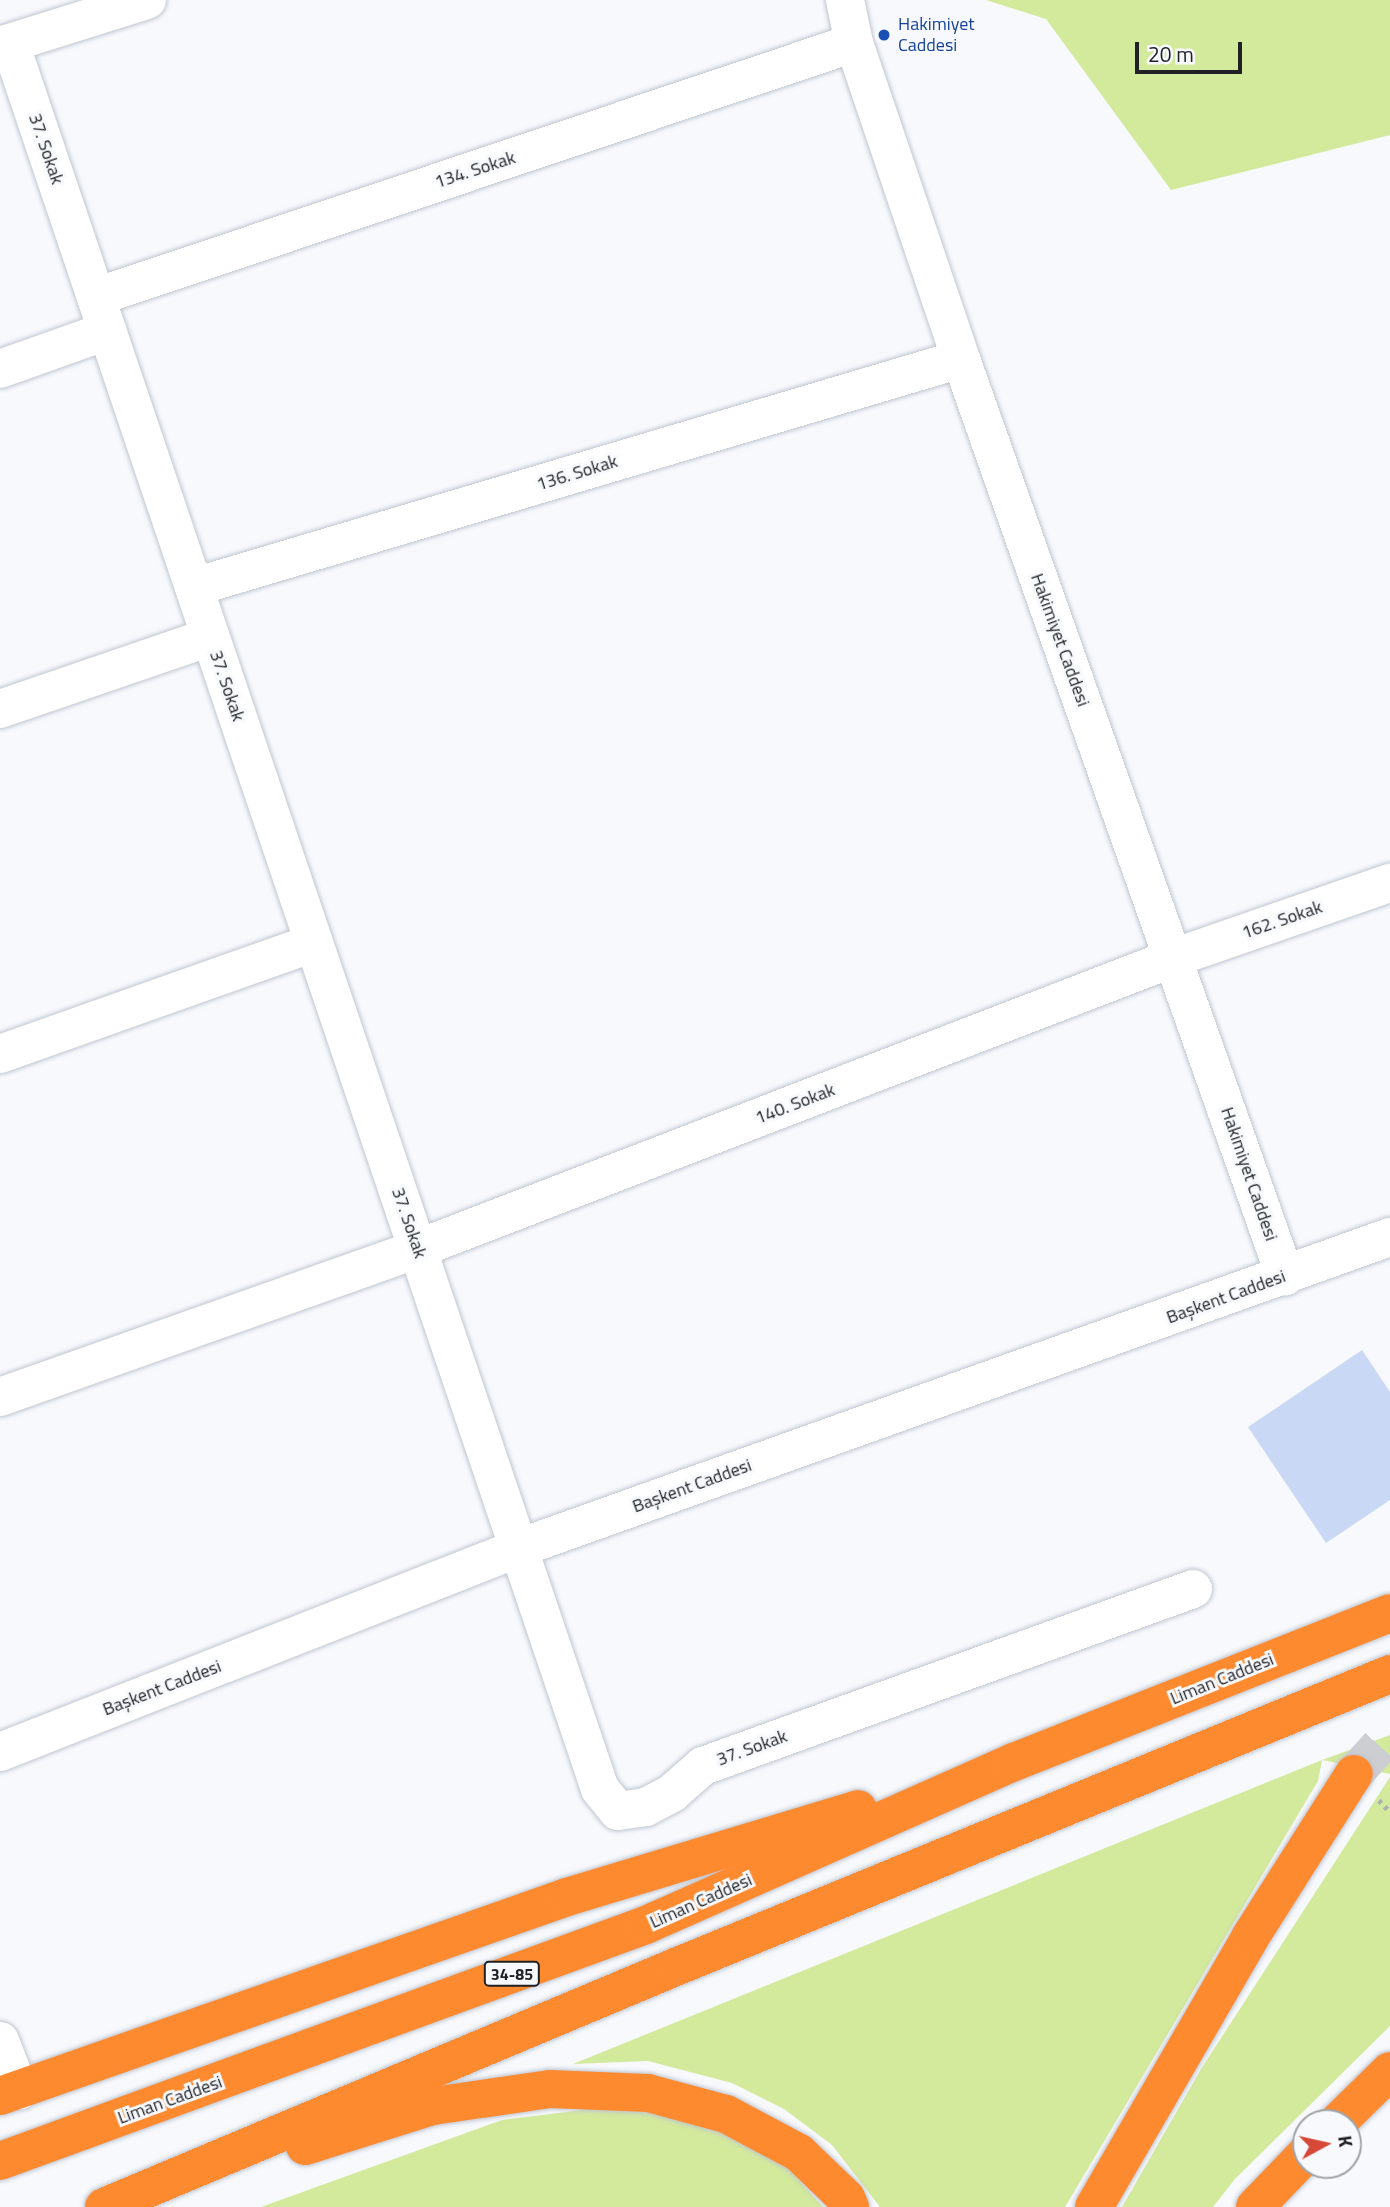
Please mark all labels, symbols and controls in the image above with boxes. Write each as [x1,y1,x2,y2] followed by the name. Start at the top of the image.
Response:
[898,14,975,56] place label: Hakimiyet Caddesi
[876,27,892,43] marker: Hakimiyet Caddesi
[1138,28,1245,72] scale bar
[1148,38,1194,70] text: 20 m
[24,111,68,187] street label: 37. Sokak
[432,147,518,193] street label: 134. Sokak
[534,450,620,496] street label: 136. Sokak
[1026,571,1094,709] street label: Hakimiyet Caddesi
[205,648,249,724] street label: 37. Sokak
[1239,896,1325,944] street label: 162. Sokak
[752,1079,838,1129] street label: 140. Sokak
[1216,1104,1282,1244] street label: Hakimiyet Caddesi
[387,1185,431,1261] street label: 37. Sokak
[1164,1265,1288,1329] street label: Başkent Caddesi
[630,1454,754,1518] street label: Başkent Caddesi
[1167,1648,1277,1710] street label: Liman Caddesi
[100,1656,224,1720] street label: Başkent Caddesi
[714,1725,790,1771] street label: 37. Sokak
[647,1869,755,1933] street label: Liman Caddesi
[482,1962,542,1986] road number: 34-85
[115,2071,225,2129] street label: Liman Caddesi
[1292,2109,1362,2179] north arrow
[1331,2134,1361,2149] text: K

